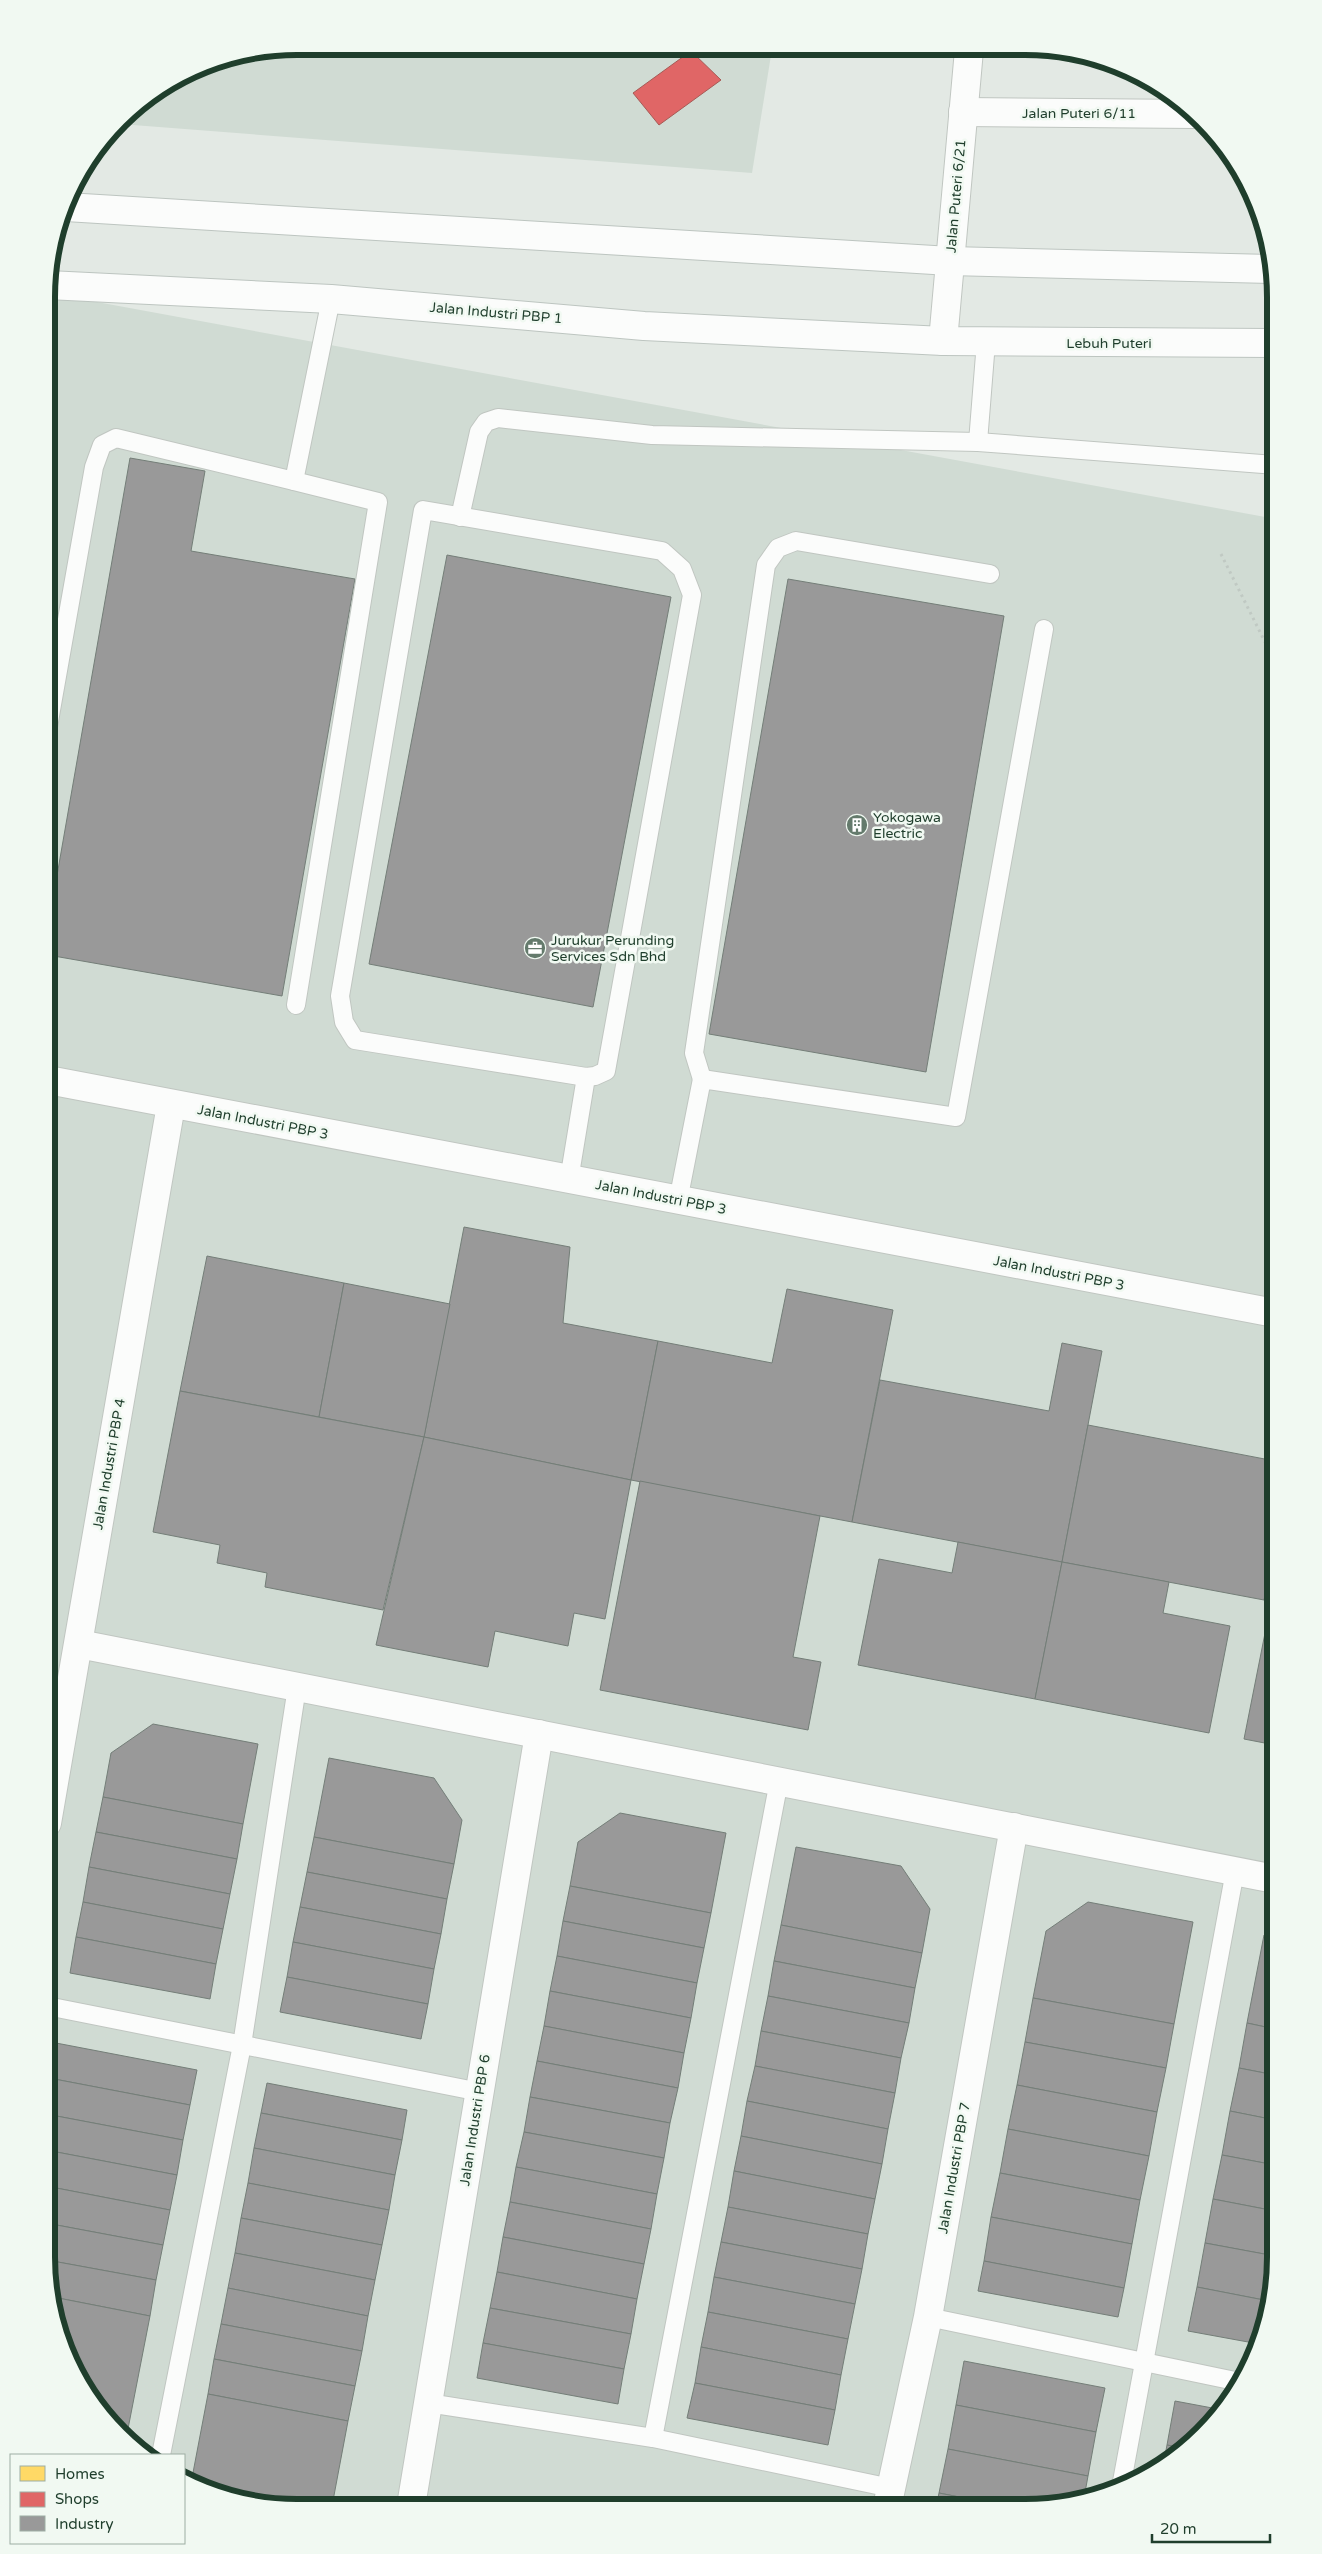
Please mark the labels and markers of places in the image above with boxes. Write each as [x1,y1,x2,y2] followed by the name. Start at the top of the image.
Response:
[873,809,941,842] place label: Yokogawa Electric
[845,813,869,837] building icon: Yokogawa Electric
[551,932,674,965] place label: Jurukur Perunding Services Sdn Bhd
[523,936,547,960] office icon: Jurukur Perunding Services Sdn Bhd

